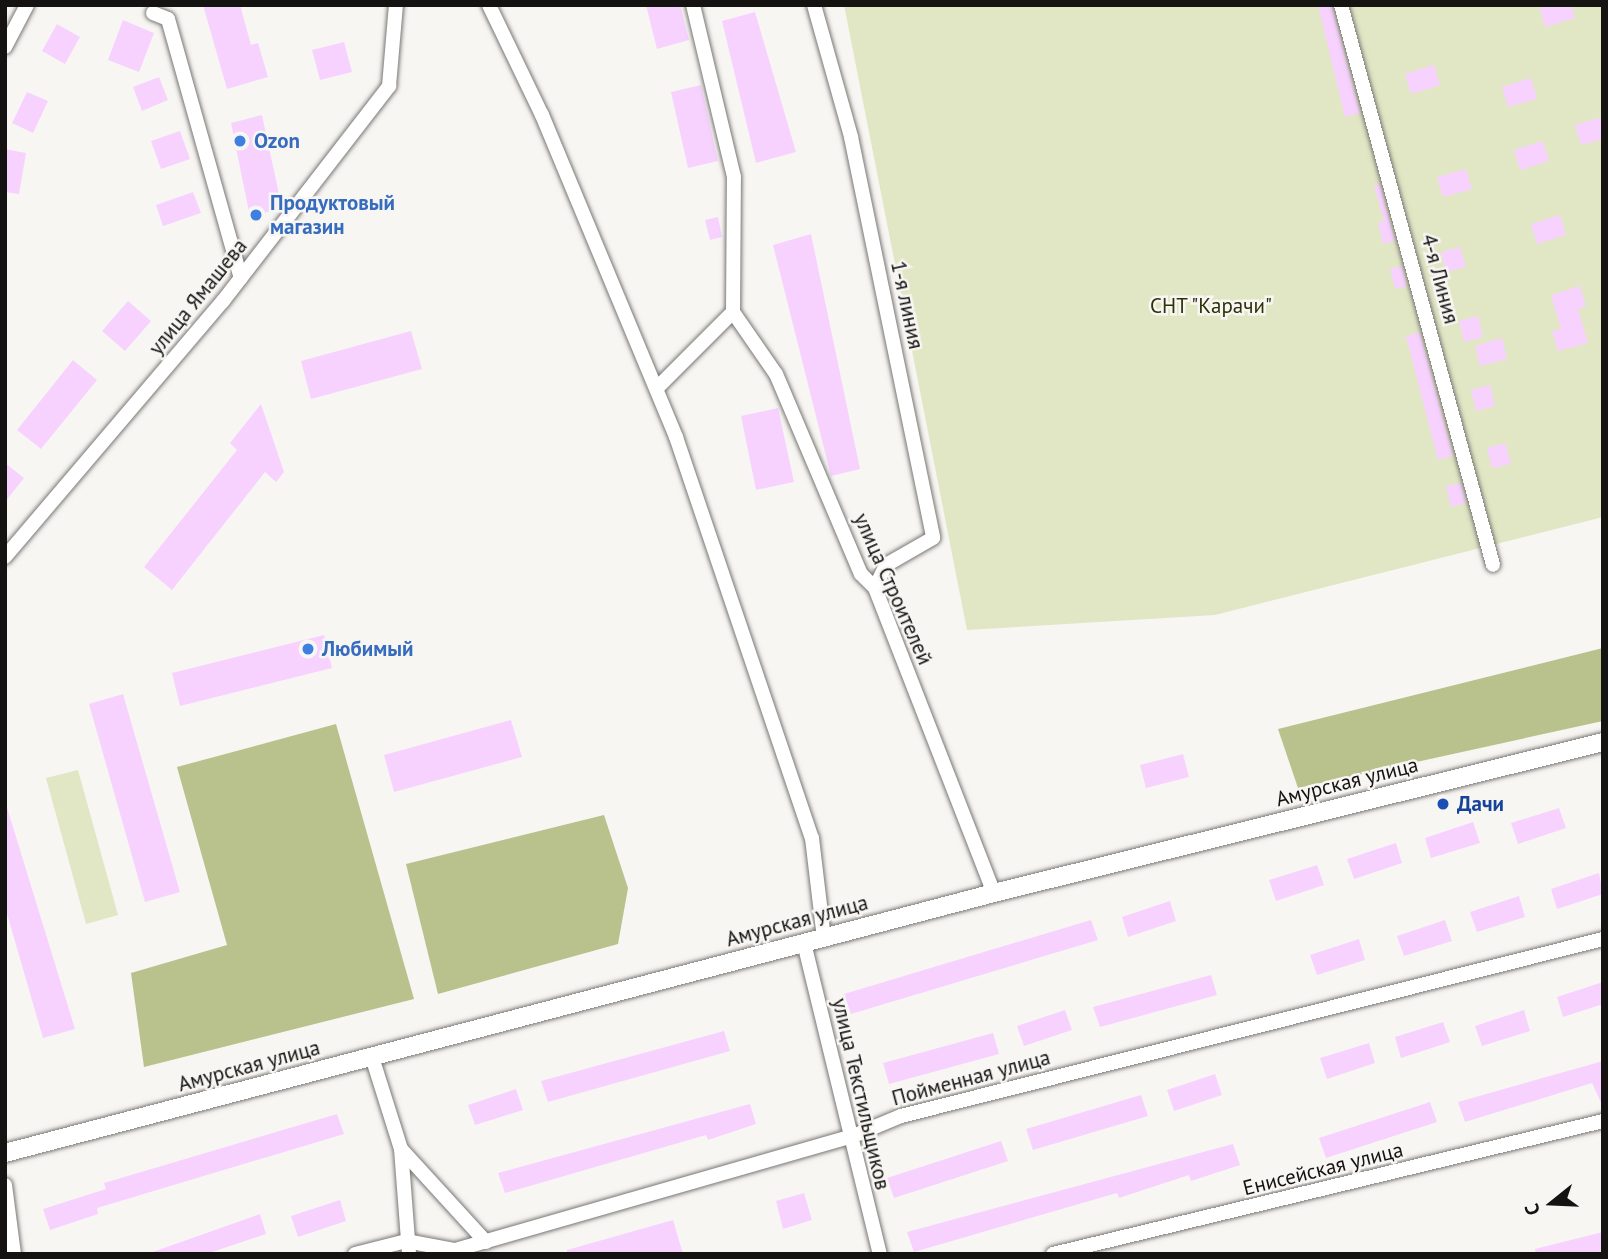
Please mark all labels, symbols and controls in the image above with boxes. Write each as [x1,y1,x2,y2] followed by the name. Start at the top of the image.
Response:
[254,128,300,154] place label: Ozon
[232,133,248,149] marker: Ozon
[270,190,395,240] place label: Продуктовый магазин
[248,207,264,223] marker: Продуктовый магазин
[1416,231,1464,327] street label: 4-я Линия
[144,234,252,360] street label: улица Ямашева
[885,259,929,351] street label: 1-я линия
[1149,293,1273,319] park label: СНТ "Карачи"
[848,509,938,669] street label: улица Строителей
[322,636,413,662] place label: Любимый
[300,641,316,657] marker: Любимый
[1273,752,1421,812] street label: Амурская улица
[1457,791,1504,817] place label: Дачи
[1435,796,1451,812] marker: Дачи
[723,890,871,952] street label: Амурская улица
[827,995,895,1193] street label: улица Текстильщиков
[175,1035,323,1097] street label: Амурская улица
[889,1045,1053,1111] street label: Пойменная улица
[1240,1137,1406,1201] street label: Енисейская улица
[1517,1168,1587,1238] north arrow
[1519,1201,1545,1218] text: С

